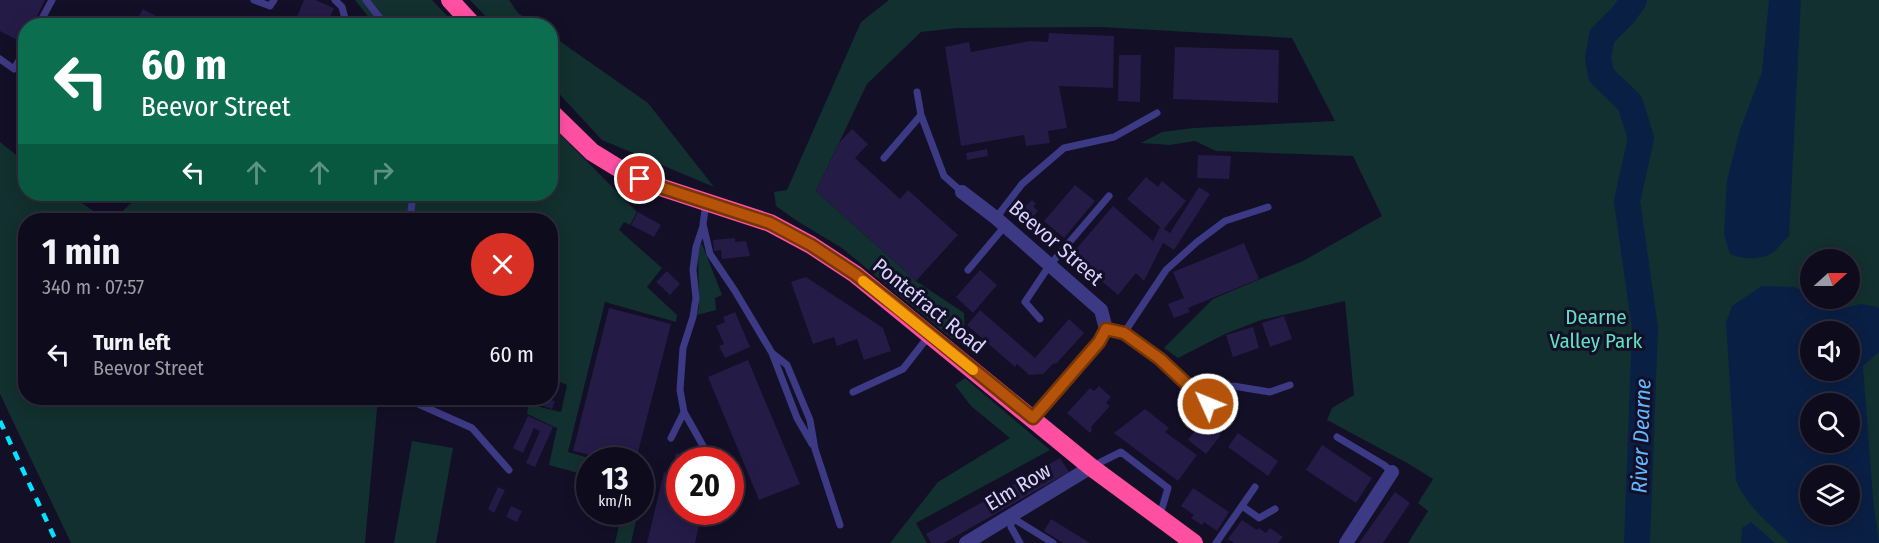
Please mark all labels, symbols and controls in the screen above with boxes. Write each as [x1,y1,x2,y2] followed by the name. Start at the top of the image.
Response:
[141,40,227,90] text: 60 m
[42,42,120,120] icon: left
[141,91,291,123] text: Beevor Street
[614,153,665,204] pin
[177,156,210,189] icon: left
[240,156,273,189] icon: ahead
[303,156,336,189] icon: ahead
[366,156,399,189] icon: right
[623,162,656,195] icon: arrive
[1004,195,1109,291] street label: Beevor Street
[42,230,120,274] text: 1 min
[471,233,534,296] button: close
[1800,249,1860,309] north arrow
[1800,249,1860,525] map controls
[868,253,990,359] street label: Pontefract Road
[42,275,144,299] text: 340 m · 07:57
[1550,304,1643,354] park label: Dearne Valley Park
[1800,321,1860,381] button: sound
[93,329,171,356] text: Turn left
[42,338,75,371] icon: left
[490,341,534,368] text: 60 m
[93,356,204,380] text: Beevor Street
[1176,372,1240,436] position arrow
[1626,378,1656,494] water label: River Dearne
[1800,393,1860,453] button: search
[666,447,744,525] speed limit sign: 20
[980,457,1056,517] street label: Elm Row
[602,461,628,497] text: 13
[1800,465,1860,525] button: layers
[598,492,632,510] text: km/h

